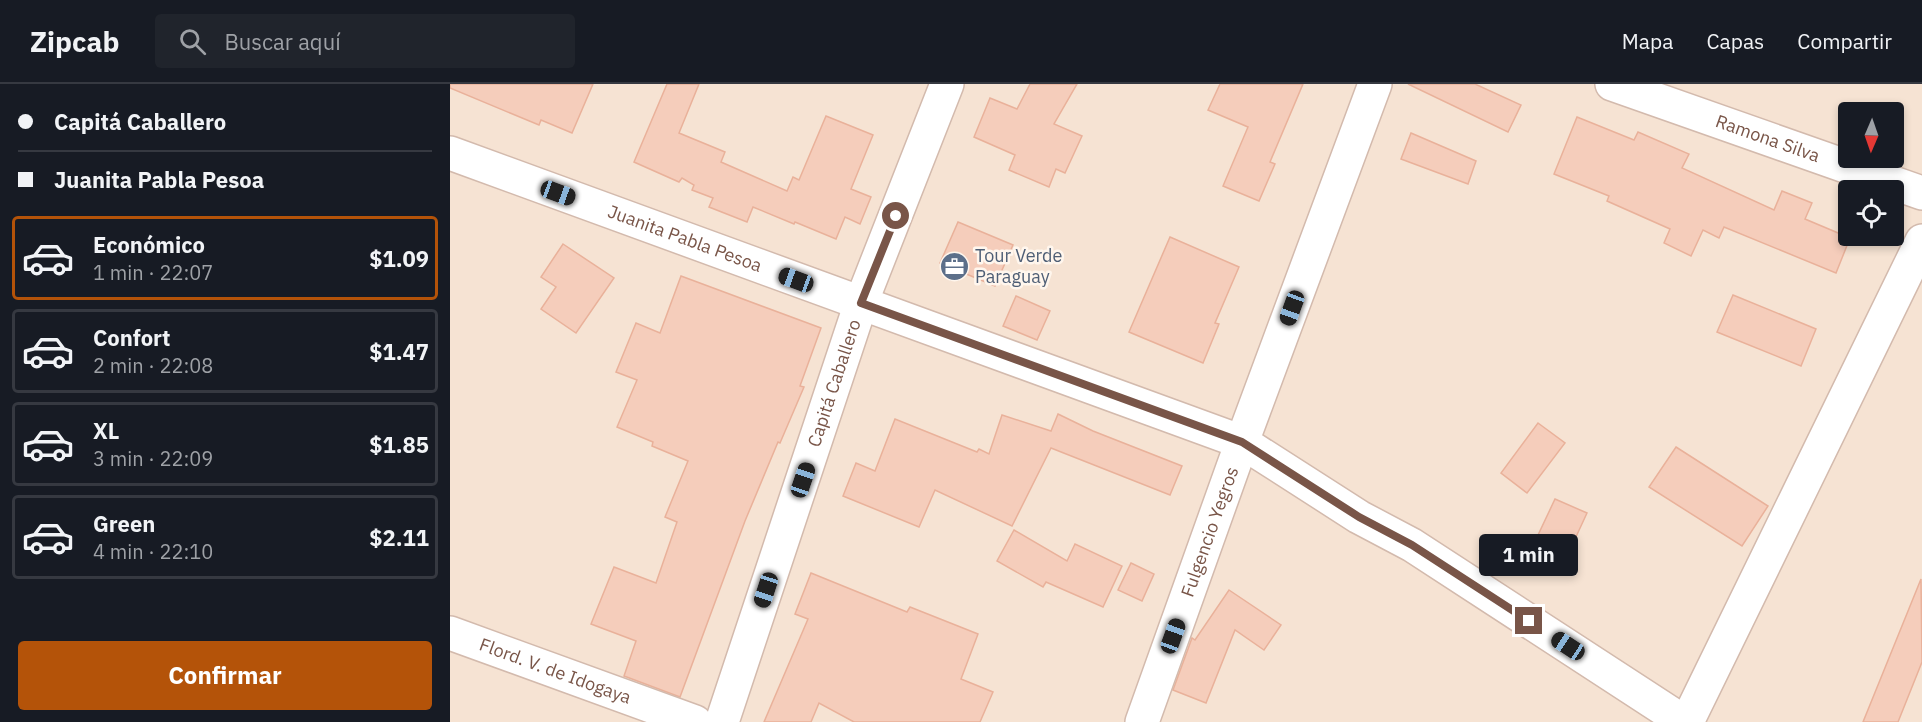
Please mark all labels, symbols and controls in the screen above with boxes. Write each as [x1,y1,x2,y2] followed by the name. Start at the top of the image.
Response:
[155,14,575,68] search box
[30,23,119,60] text: Zipcab
[176,25,209,58] icon: search
[224,27,341,56] text: Buscar aquí
[1622,27,1673,55] text: Mapa
[1706,27,1764,55] text: Capas
[1797,27,1892,55] text: Compartir
[1838,102,1904,168] north arrow
[1838,102,1904,246] map controls
[54,107,226,136] text: Capitá Caballero
[1713,109,1823,167] street label: Ramona Silva
[54,165,264,194] text: Juanita Pabla Pesoa
[538,178,578,208] car
[1838,180,1904,246] button: locate
[605,200,766,277] street label: Juanita Pabla Pesoa
[882,202,909,229] route start
[93,230,205,259] text: Económico
[21,231,75,285] icon: car
[369,244,429,273] text: $1.09
[975,244,1063,288] place label: Tour Verde Paraguay
[938,250,970,282] office icon: Tour Verde Paraguay
[93,259,213,286] text: 1 min · 22:07
[776,265,816,295] car
[1277,288,1307,328] car
[802,316,866,450] street label: Capitá Caballero
[93,323,171,352] text: Confort
[21,324,75,378] icon: car
[369,337,429,366] text: $1.47
[93,352,213,379] text: 2 min · 22:08
[93,416,119,445] text: XL
[21,417,75,471] icon: car
[369,430,429,459] text: $1.85
[93,445,213,472] text: 3 min · 22:09
[789,460,817,500] car
[1176,463,1243,600] street label: Fulgencio Yegros
[93,509,155,538] text: Green
[21,510,75,564] icon: car
[369,523,429,552] text: $2.11
[1480,534,1578,576] callout: 1 min
[93,538,213,565] text: 4 min · 22:10
[1502,541,1555,568] text: 1 min
[752,570,780,610] car
[1515,607,1542,634] route end
[1158,616,1188,656] car
[1548,629,1588,663] car
[476,633,635,709] street label: Flord. V. de Idogaya
[18,641,432,710] button: Confirmar

